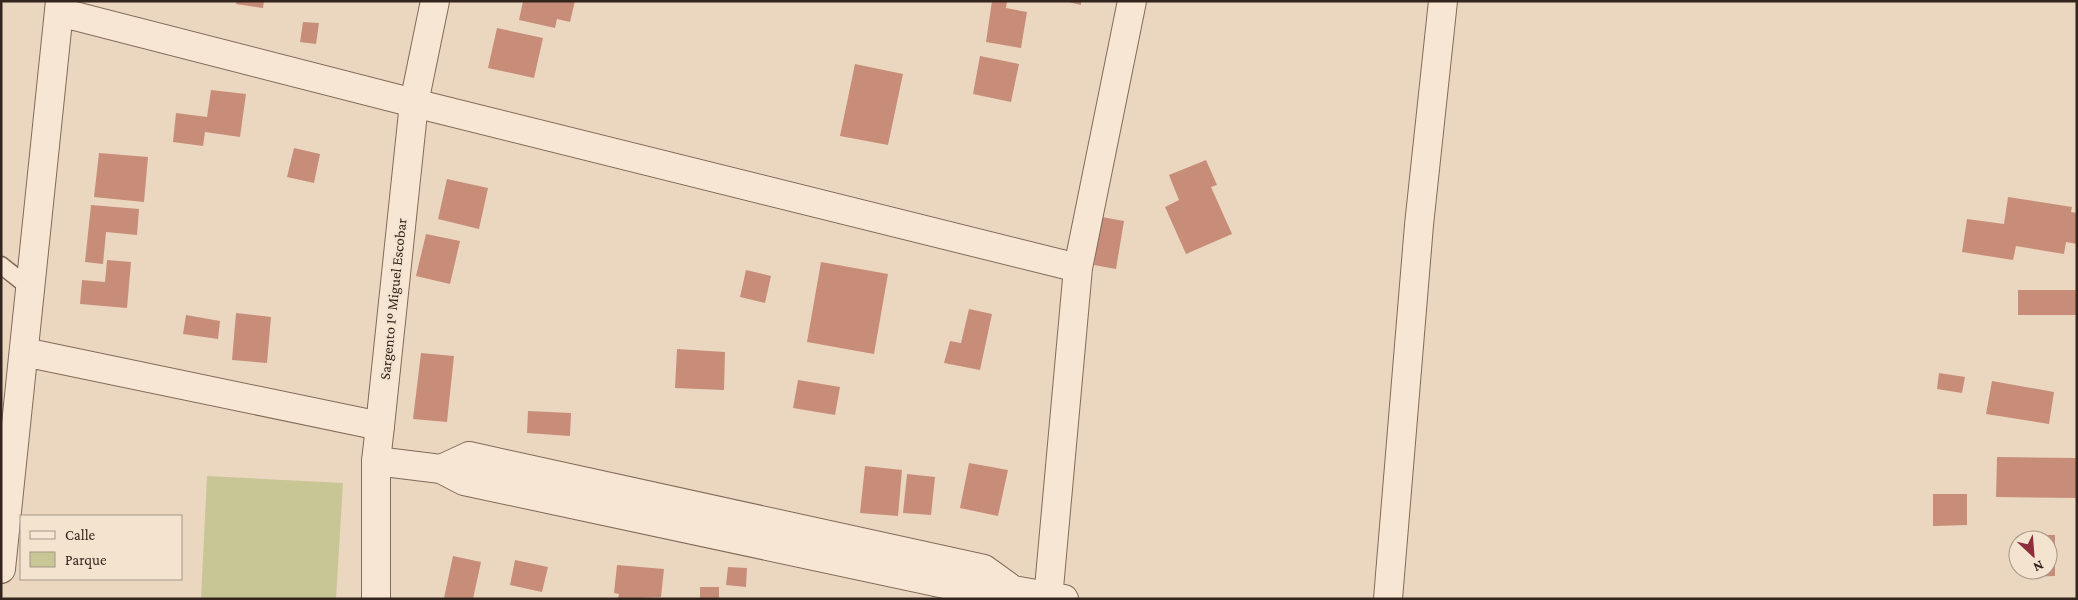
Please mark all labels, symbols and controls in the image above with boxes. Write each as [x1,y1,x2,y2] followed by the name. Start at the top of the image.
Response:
[377,217,411,381] street label: Sargento 1º Miguel Escobar
[20,515,182,580] legend
[65,527,96,543] text: Calle
[2008,530,2058,580] north arrow
[65,552,107,569] text: Parque
[2030,557,2046,576] text: N

